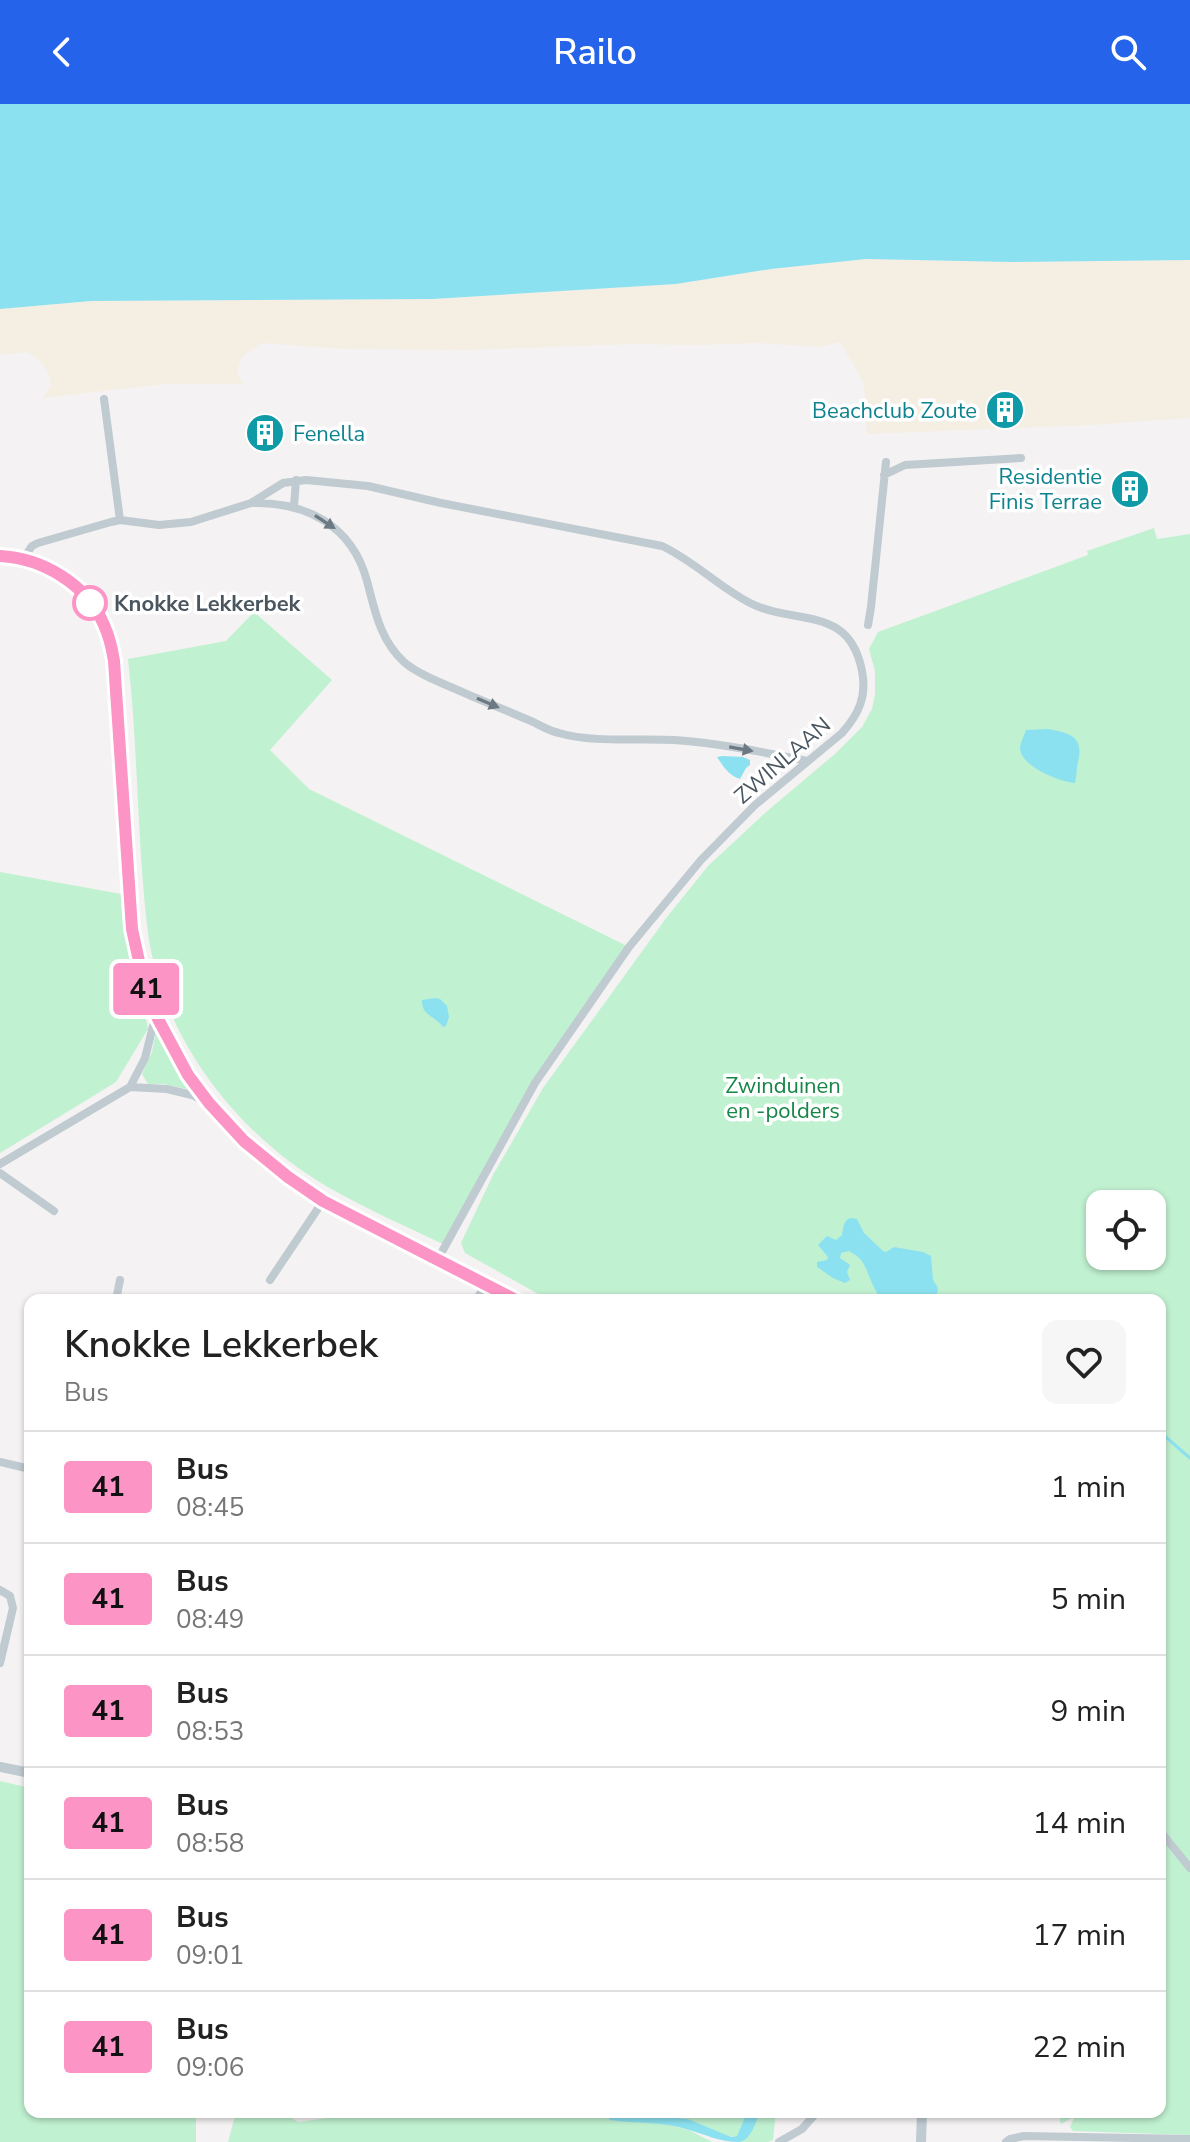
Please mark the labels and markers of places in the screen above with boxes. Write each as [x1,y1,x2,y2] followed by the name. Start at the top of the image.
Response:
[984,389,1026,431] building icon: Beachclub Zoute
[812,396,977,426] place label: Beachclub Zoute
[244,412,286,454] building icon: Fenella
[293,419,365,449] place label: Fenella
[989,462,1102,517] place label: Residentie Finis Terrae
[1109,468,1151,510] building icon: Residentie Finis Terrae
[73,586,107,620] marker: Knokke Lekkerbek
[114,589,302,619] place label: Knokke Lekkerbek

